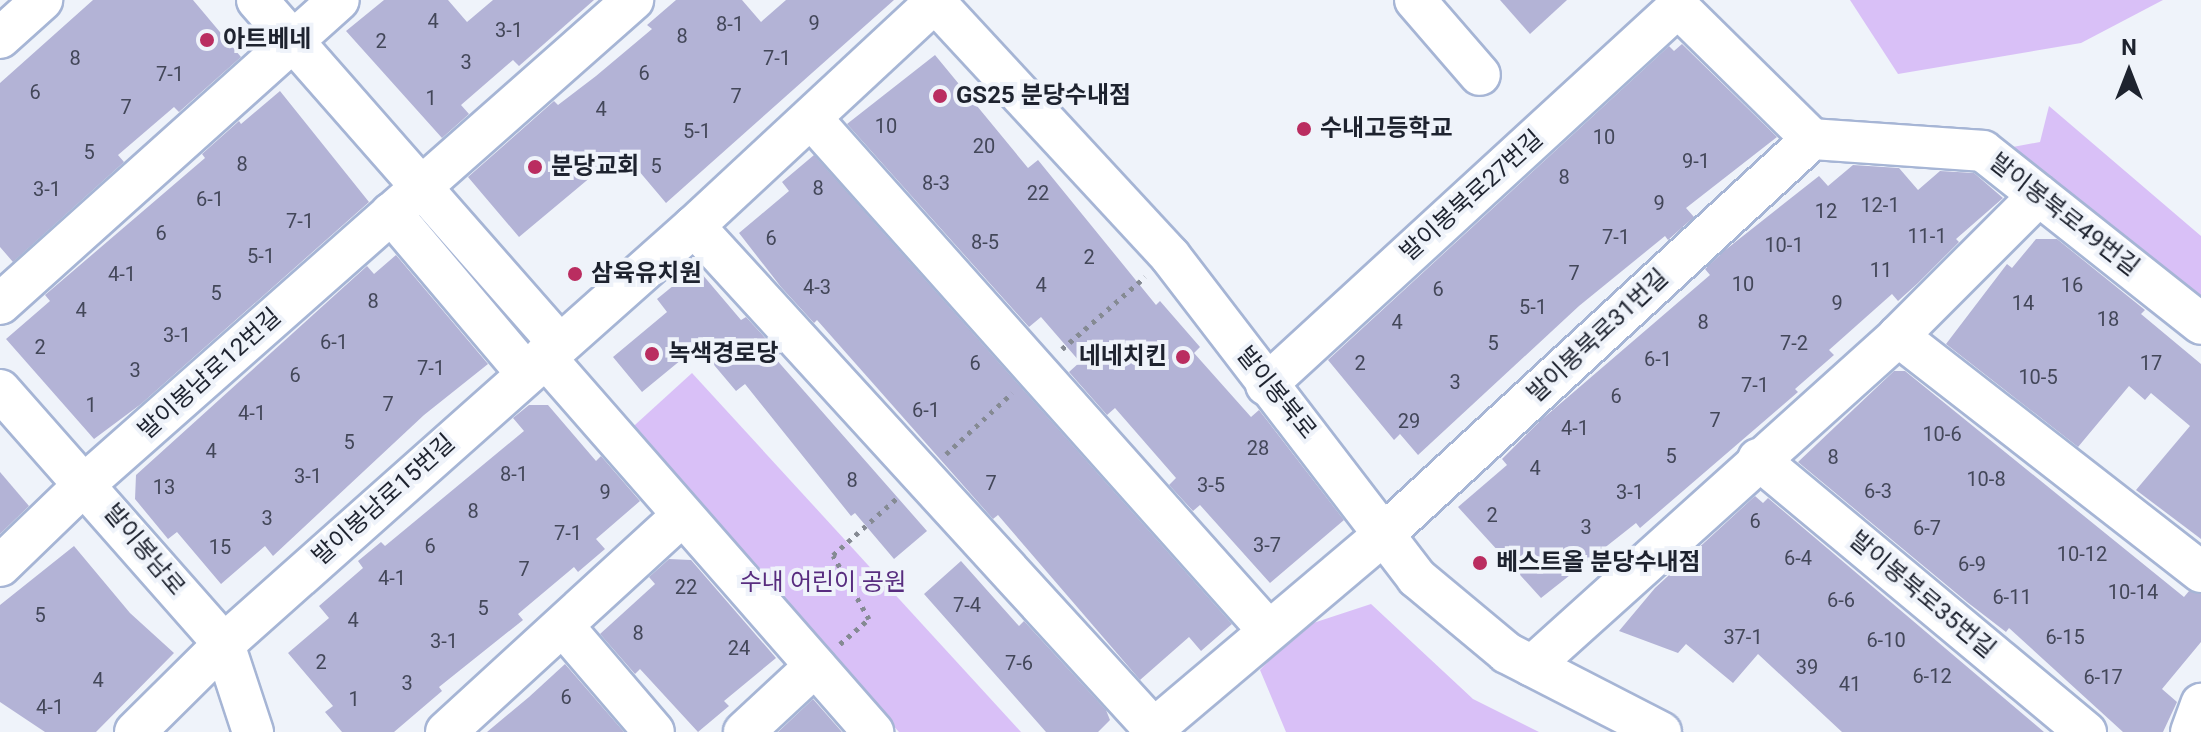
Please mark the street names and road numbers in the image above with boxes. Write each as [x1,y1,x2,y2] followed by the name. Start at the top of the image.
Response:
[1395,125,1549,267] street label: 발이봉북로27번길
[1984,148,2144,282] street label: 발이봉북로49번길
[1522,264,1674,408] street label: 발이봉북로31번길
[133,303,287,445] street label: 발이봉남로12번길
[1230,341,1322,445] street label: 발이봉북로
[307,429,461,571] street label: 발이봉남로15번길
[97,498,191,602] street label: 발이봉남로
[1843,526,2001,664] street label: 발이봉북로35번길

